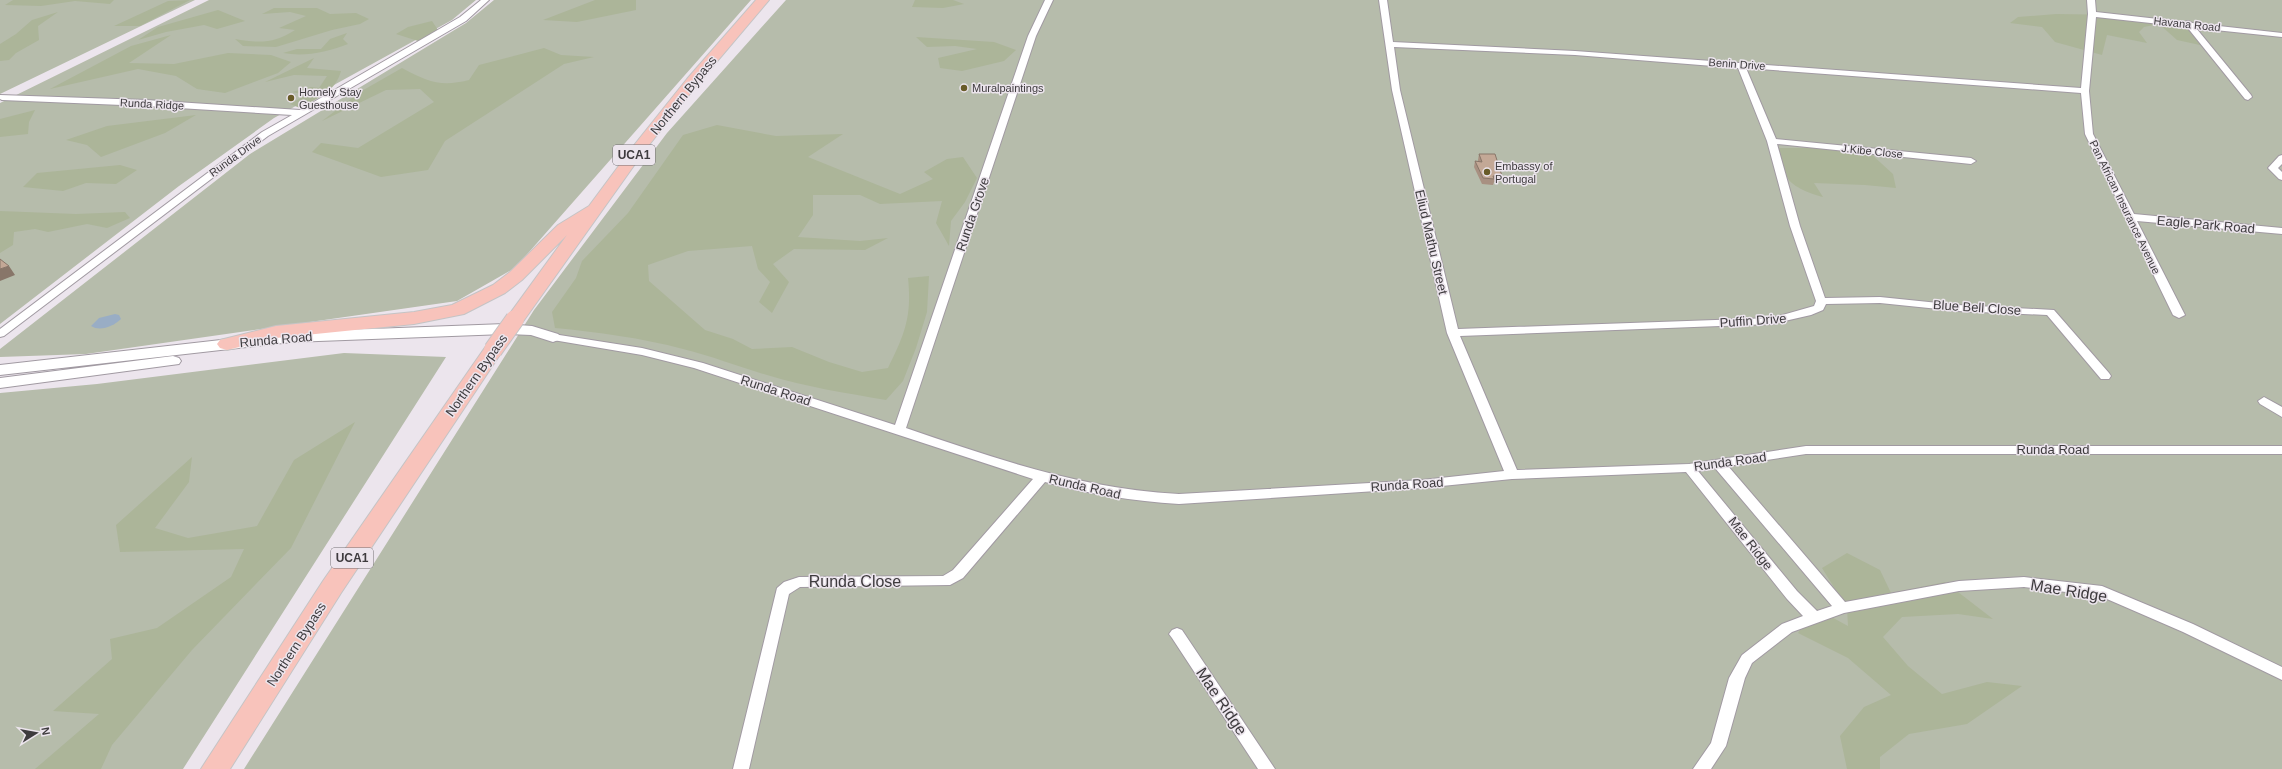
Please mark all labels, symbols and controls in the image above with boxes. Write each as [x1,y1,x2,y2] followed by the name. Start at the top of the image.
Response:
[2153,15,2221,33] street label: Havana Road
[647,53,720,138] street label: Northern Bypass
[1708,56,1766,72] street label: Benin Drive
[972,82,1044,94] place label: Muralpaintings
[959,83,969,93] marker: Muralpaintings
[299,86,362,111] place label: Homely Stay Guesthouse
[286,93,296,103] marker: Homely Stay Guesthouse
[120,96,184,112] street label: Runda Ridge
[207,133,263,179] street label: Runda Drive
[2087,138,2163,276] street label: Pan African Insurance Avenue
[1841,142,1903,160] street label: J.Kibe Close
[613,145,655,165] road number: UCA1
[1495,160,1553,185] place label: Embassy of Portugal
[1482,167,1492,177] marker: Embassy of Portugal
[953,175,992,253] street label: Runda Grove
[1412,188,1451,296] street label: Eliud Mathu Street
[2156,213,2256,236] street label: Eagle Park Road
[1932,297,2021,318] street label: Blue Bell Close
[1719,311,1787,330] street label: Puffin Drive
[239,329,313,350] street label: Runda Road
[442,331,511,419] street label: Northern Bypass
[739,372,813,409] street label: Runda Road
[2017,442,2090,457] street label: Runda Road
[1693,449,1767,474] street label: Runda Road
[1048,471,1122,502] street label: Runda Road
[1370,474,1444,495] street label: Runda Road
[1725,514,1776,573] street label: Mae Ridge
[331,548,373,568] road number: UCA1
[809,573,901,590] street label: Runda Close
[2029,576,2109,605] street label: Mae Ridge
[264,599,329,689] street label: Northern Bypass
[1193,664,1250,738] street label: Mae Ridge
[16,713,56,753] north arrow
[39,726,52,736] text: N

